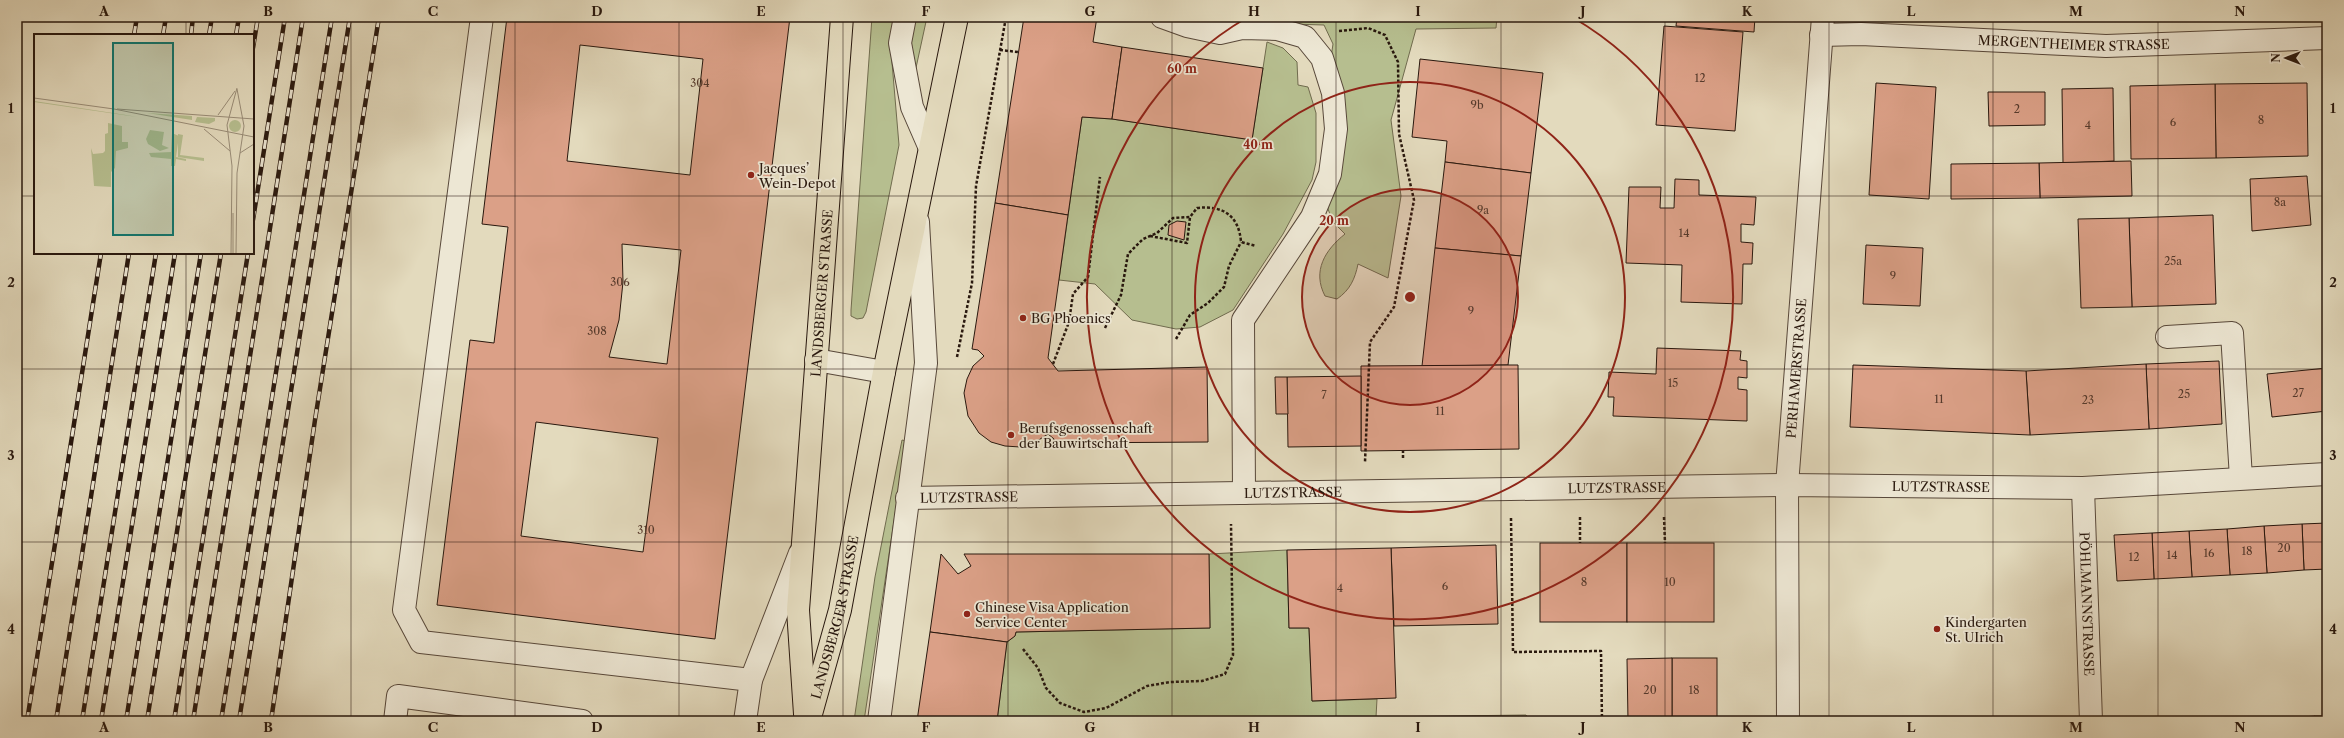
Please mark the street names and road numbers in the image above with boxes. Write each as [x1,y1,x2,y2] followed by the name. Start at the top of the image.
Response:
[1977,32,2170,54] street label: MERGENTHEIMER STRASSE
[807,209,836,377] street label: LANDSBERGER STRASSE
[1783,298,1809,439] street label: PERHAMERSTRASSE
[1892,478,1990,495] street label: LUTZSTRASSE
[1568,479,1666,496] street label: LUTZSTRASSE
[1244,484,1342,501] street label: LUTZSTRASSE
[920,488,1018,506] street label: LUTZSTRASSE
[2077,531,2097,676] street label: PÖHLMANNSTRASSE
[808,534,862,701] street label: LANDSBERGER STRASSE

